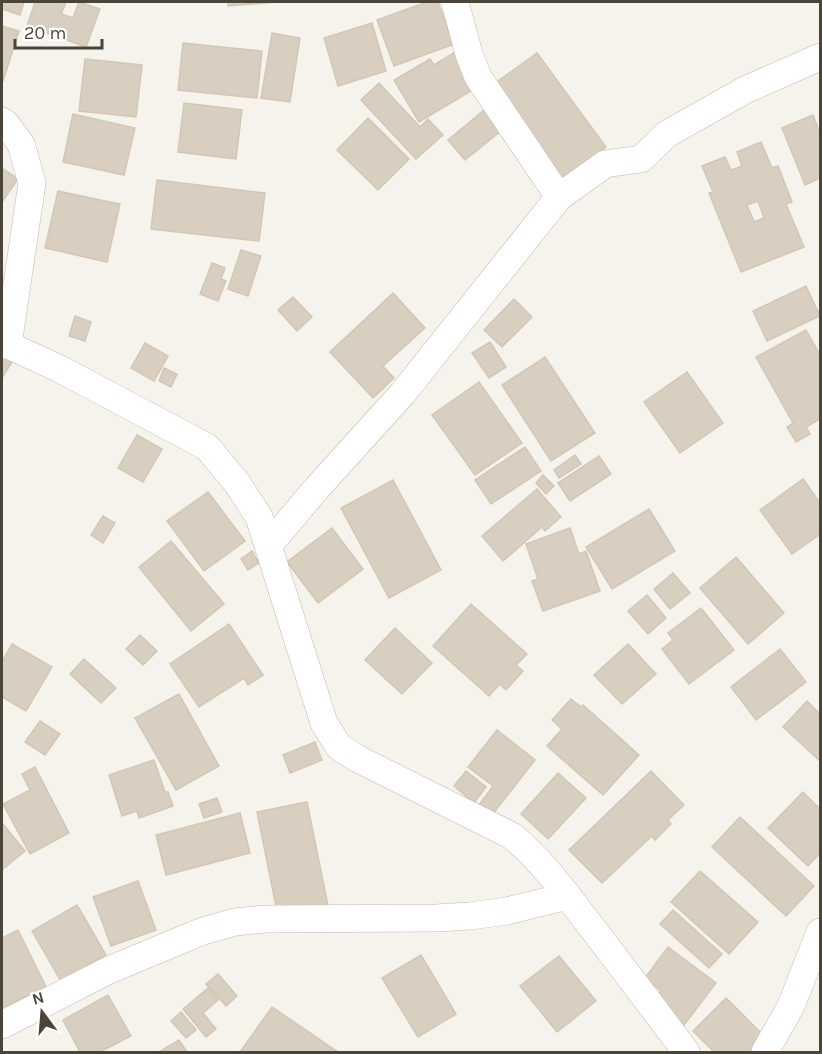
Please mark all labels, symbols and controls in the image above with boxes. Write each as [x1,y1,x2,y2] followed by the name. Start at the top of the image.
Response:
[15,12,102,50] scale bar
[24,22,66,44] text: 20 m
[12,982,72,1042] north arrow
[30,987,46,1009] text: N

